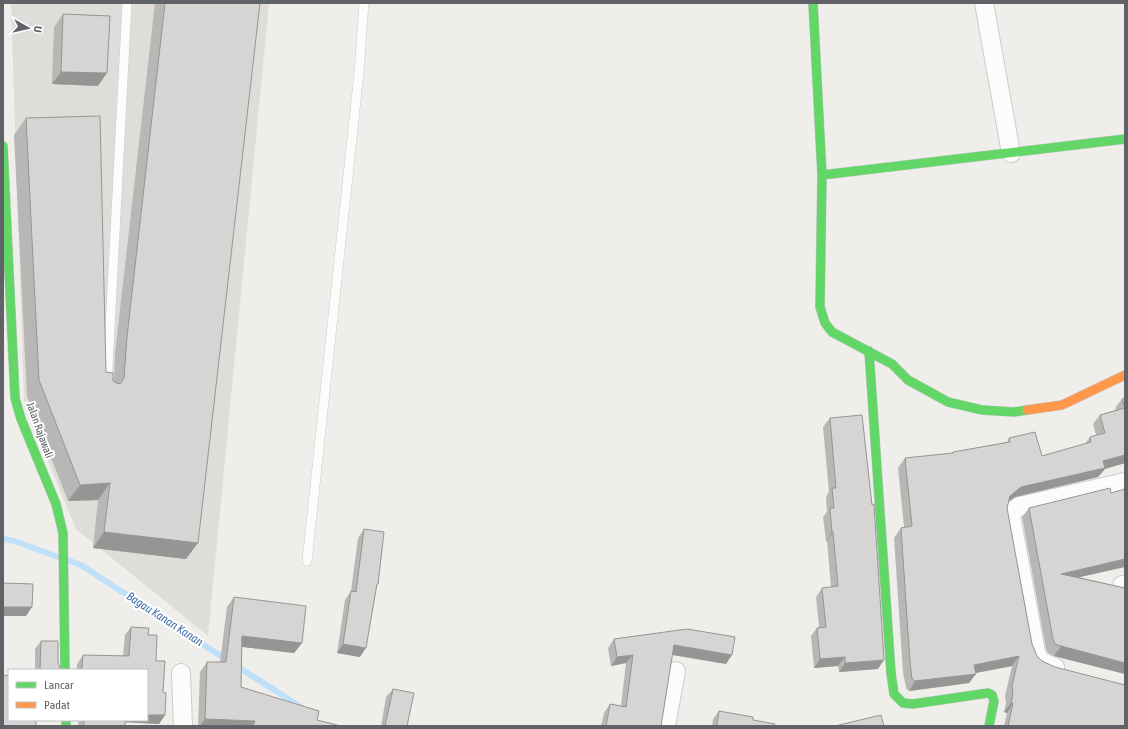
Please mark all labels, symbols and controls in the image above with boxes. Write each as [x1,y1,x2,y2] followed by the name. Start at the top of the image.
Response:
[8,8,48,48] north arrow
[32,25,44,33] text: U
[24,400,56,460] street label: Jalan Rajawali
[124,589,206,649] water label: Bagau Kanan Kanan
[8,669,148,721] legend
[44,678,74,692] text: Lancar
[44,698,70,712] text: Padat

